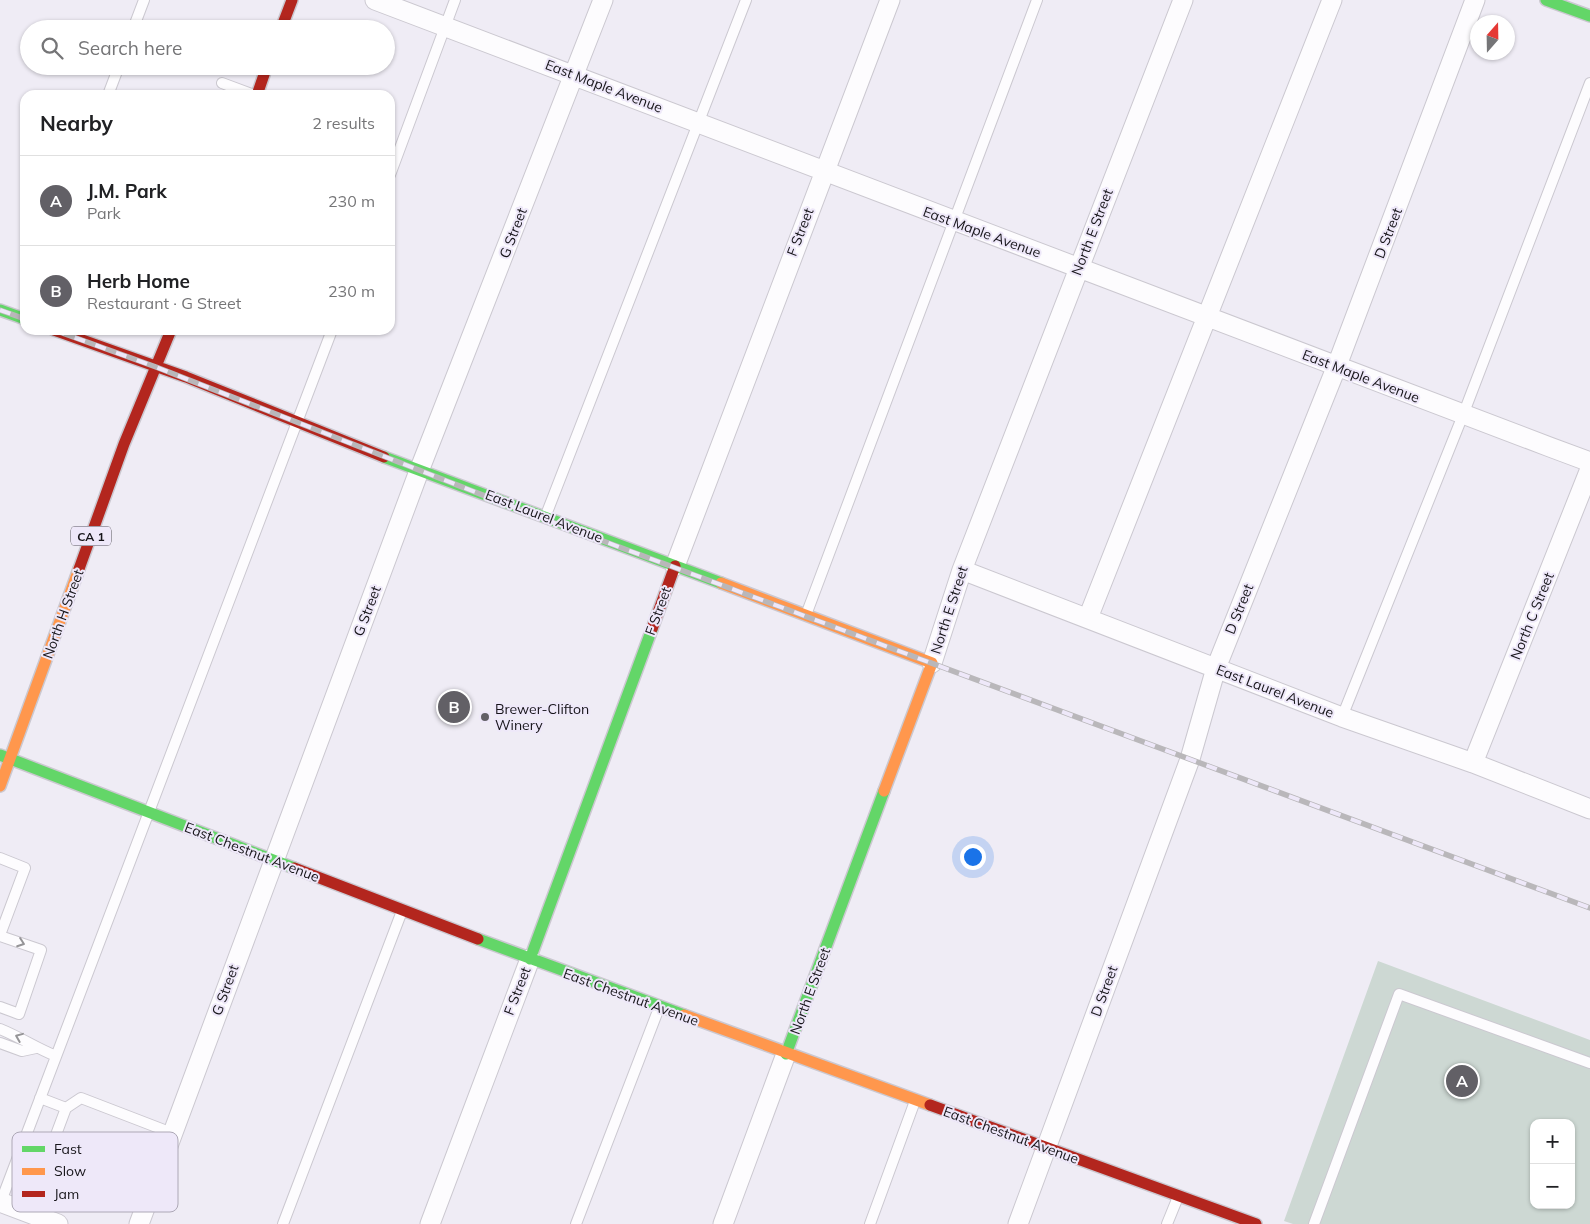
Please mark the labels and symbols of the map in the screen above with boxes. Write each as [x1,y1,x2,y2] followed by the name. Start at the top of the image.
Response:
[1470,15,1515,60] north arrow
[543,55,665,117] street label: East Maple Avenue
[1067,186,1117,278] street label: North E Street
[921,202,1043,262] street label: East Maple Avenue
[495,205,531,261] street label: G Street
[783,205,817,259] street label: F Street
[1370,205,1406,261] street label: D Street
[1300,345,1422,407] street label: East Maple Avenue
[483,485,605,547] street label: East Laurel Avenue
[71,526,111,546] road number: CA 1
[926,564,972,656] street label: North E Street
[39,567,88,661] street label: North H Street
[1506,570,1558,662] street label: North C Street
[1221,581,1257,637] street label: D Street
[349,583,385,639] street label: G Street
[641,584,675,638] street label: F Street
[1214,660,1336,722] street label: East Laurel Avenue
[438,688,470,726] pin: B
[495,700,589,734] place label: Brewer-Clifton Winery
[479,711,491,723] marker: Brewer-Clifton Winery
[182,818,322,886] street label: East Chestnut Avenue
[960,844,986,870] your location
[16,937,24,947] one-way arrow
[786,945,834,1037] street label: North E Street
[208,962,242,1018] street label: G Street
[1087,963,1122,1019] street label: D Street
[500,964,534,1018] street label: F Street
[561,964,701,1030] street label: East Chestnut Avenue
[15,1033,24,1043] one-way arrow
[1446,1062,1478,1100] pin: A
[941,1102,1081,1168] street label: East Chestnut Avenue
[12,1132,178,1212] legend
[54,1140,82,1158] text: Fast
[54,1162,86,1180] text: Slow
[54,1185,79,1203] text: Jam

